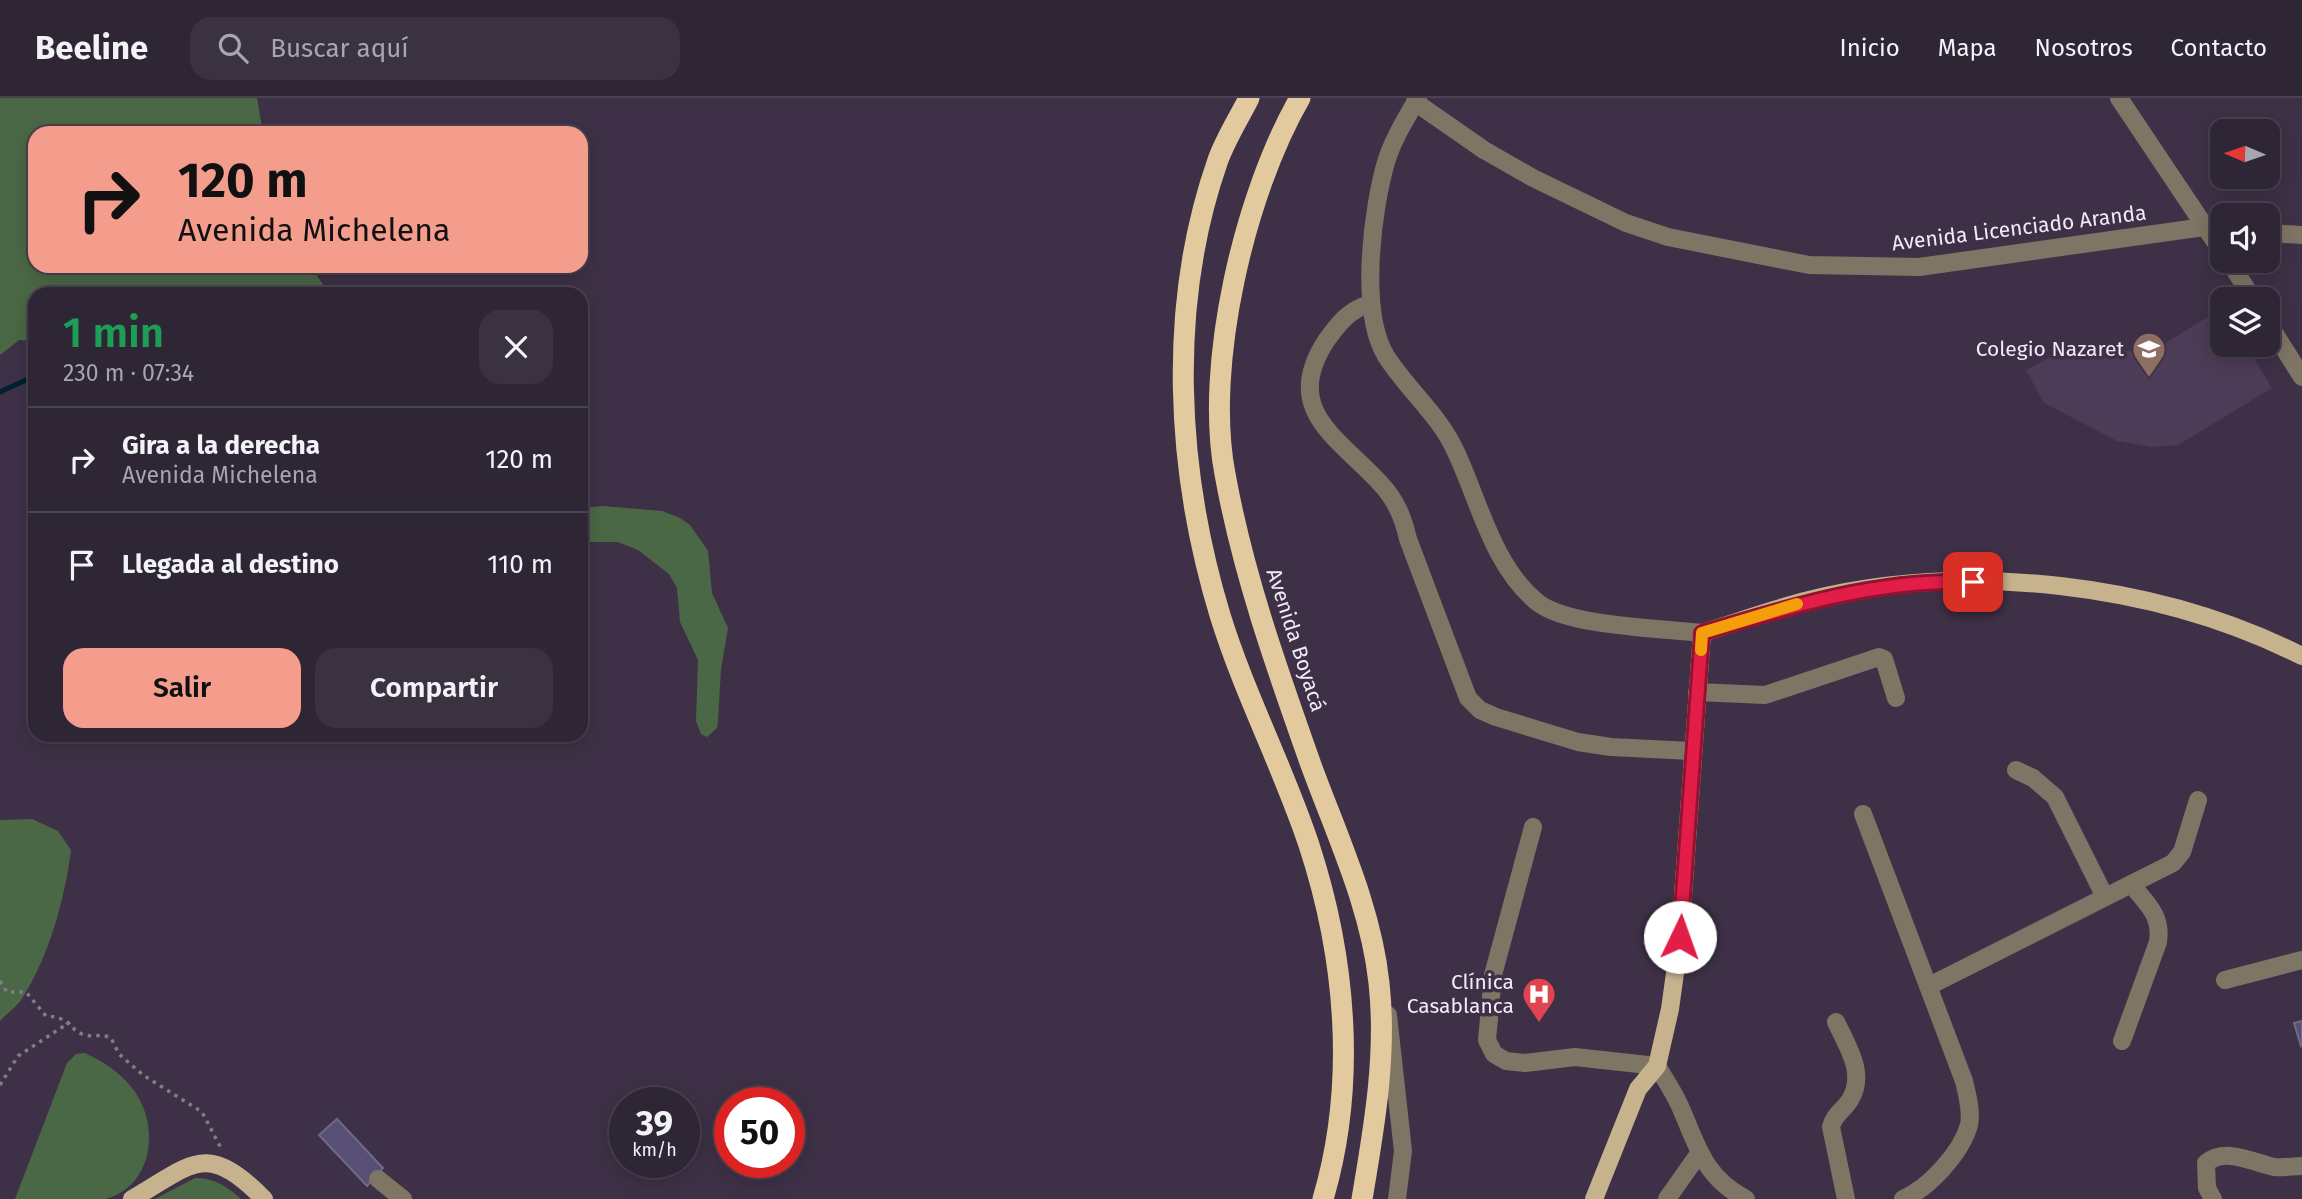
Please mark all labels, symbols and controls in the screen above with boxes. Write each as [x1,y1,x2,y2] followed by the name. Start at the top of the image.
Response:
[190,17,680,80] search box
[35,28,148,68] text: Beeline
[214,29,252,67] icon: search
[270,33,409,64] text: Buscar aquí
[1840,34,1900,62] text: Inicio
[1938,34,1997,62] text: Mapa
[2035,34,2133,62] text: Nosotros
[2171,34,2267,62] text: Contacto
[2210,119,2280,189] north arrow
[2210,119,2280,357] map controls
[178,151,308,210] text: 120 m
[63,154,154,245] icon: right
[1890,199,2148,257] street label: Avenida Licenciado Aranda
[2210,203,2280,273] button: sound
[178,211,450,249] text: Avenida Michelena
[2210,287,2280,357] button: layers
[63,308,164,358] text: 1 min
[479,310,553,384] button: close
[2130,330,2168,379] school or university icon: Colegio Nazaret
[1976,336,2124,362] place label: Colegio Nazaret
[63,359,194,387] text: 230 m · 07:34
[122,430,320,461] text: Gira a la derecha
[63,441,101,479] icon: right
[485,444,553,475] text: 120 m
[122,461,318,489] text: Avenida Michelena
[63,546,101,584] icon: arrive
[122,549,339,580] text: Llegada al destino
[487,549,553,580] text: 110 m
[1943,552,2003,612] pin
[1954,563,1992,601] icon: arrive
[1261,565,1331,715] street label: Avenida Boyacá
[63,648,301,728] button: Salir
[315,648,553,728] button: Compartir
[1643,900,1717,974] position arrow
[1407,969,1514,1019] place label: Clínica Casablanca
[1520,975,1558,1024] hospital icon: Clínica Casablanca
[714,1087,805,1178] speed limit sign: 50
[636,1102,673,1144] text: 39
[632,1139,677,1161] text: km/h

